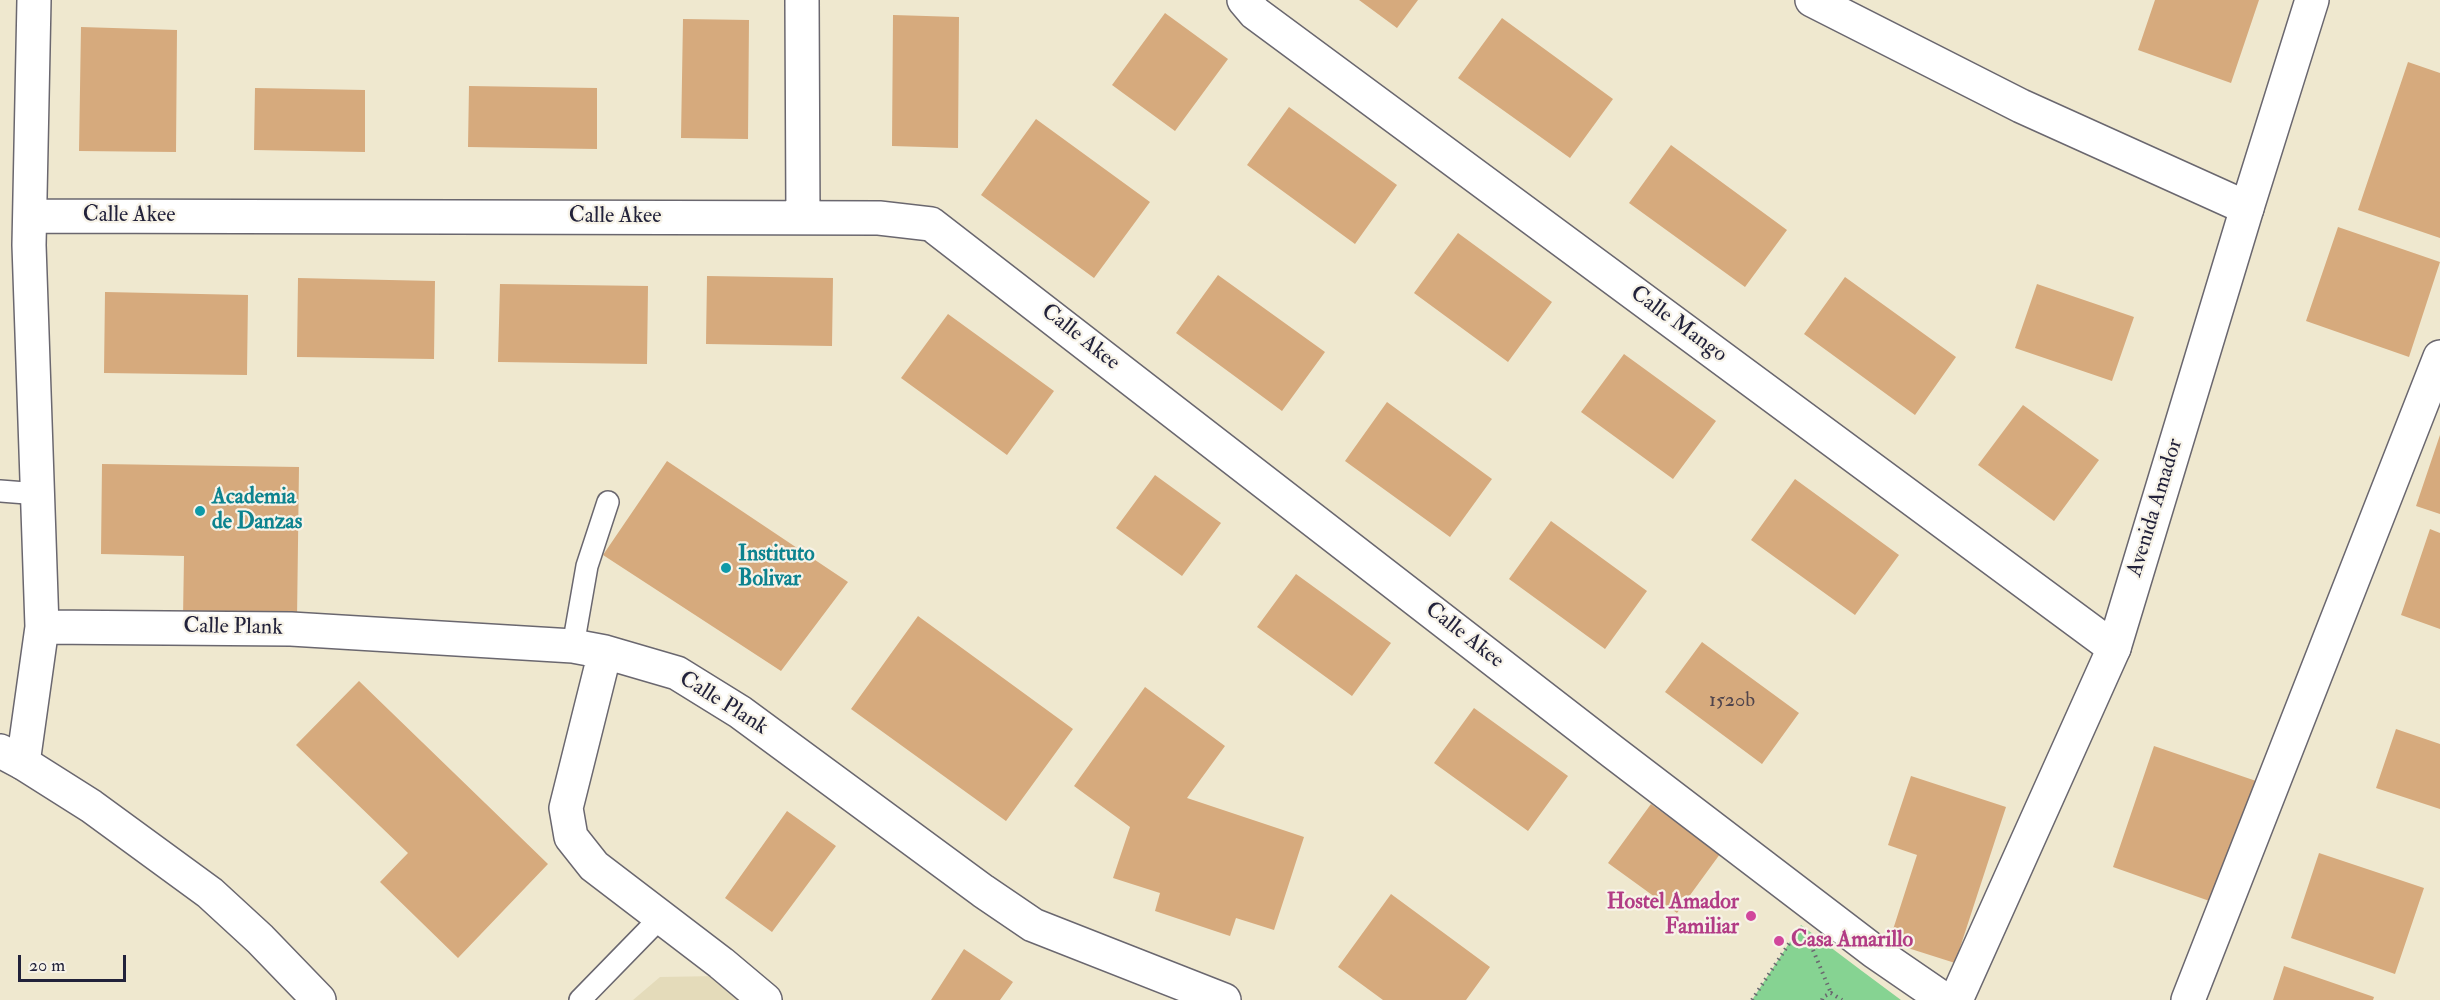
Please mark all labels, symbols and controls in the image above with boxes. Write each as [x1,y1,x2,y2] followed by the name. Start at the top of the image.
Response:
[83,203,175,229] street label: Calle Akee
[569,204,661,230] street label: Calle Akee
[1625,281,1731,369] street label: Calle Mango
[1035,299,1125,377] street label: Calle Akee
[2122,436,2190,580] street label: Avenida Amador
[212,485,302,536] place label: Academia de Danzas
[193,504,207,518] marker: Academia de Danzas
[738,542,815,594] place label: Instituto Bolivar
[719,561,733,575] marker: Instituto Bolivar
[1419,597,1509,675] street label: Calle Akee
[183,614,283,642] street label: Calle Plank
[674,666,772,742] street label: Calle Plank
[1709,690,1755,714] house number: 1520b
[1607,890,1739,942] place label: Hostel Amador Familiar
[1744,909,1758,923] marker: Hostel Amador Familiar
[1791,928,1913,954] place label: Casa Amarillo
[1772,934,1786,948] marker: Casa Amarillo
[21,943,129,981] scale bar
[29,954,65,977] text: 20 m

